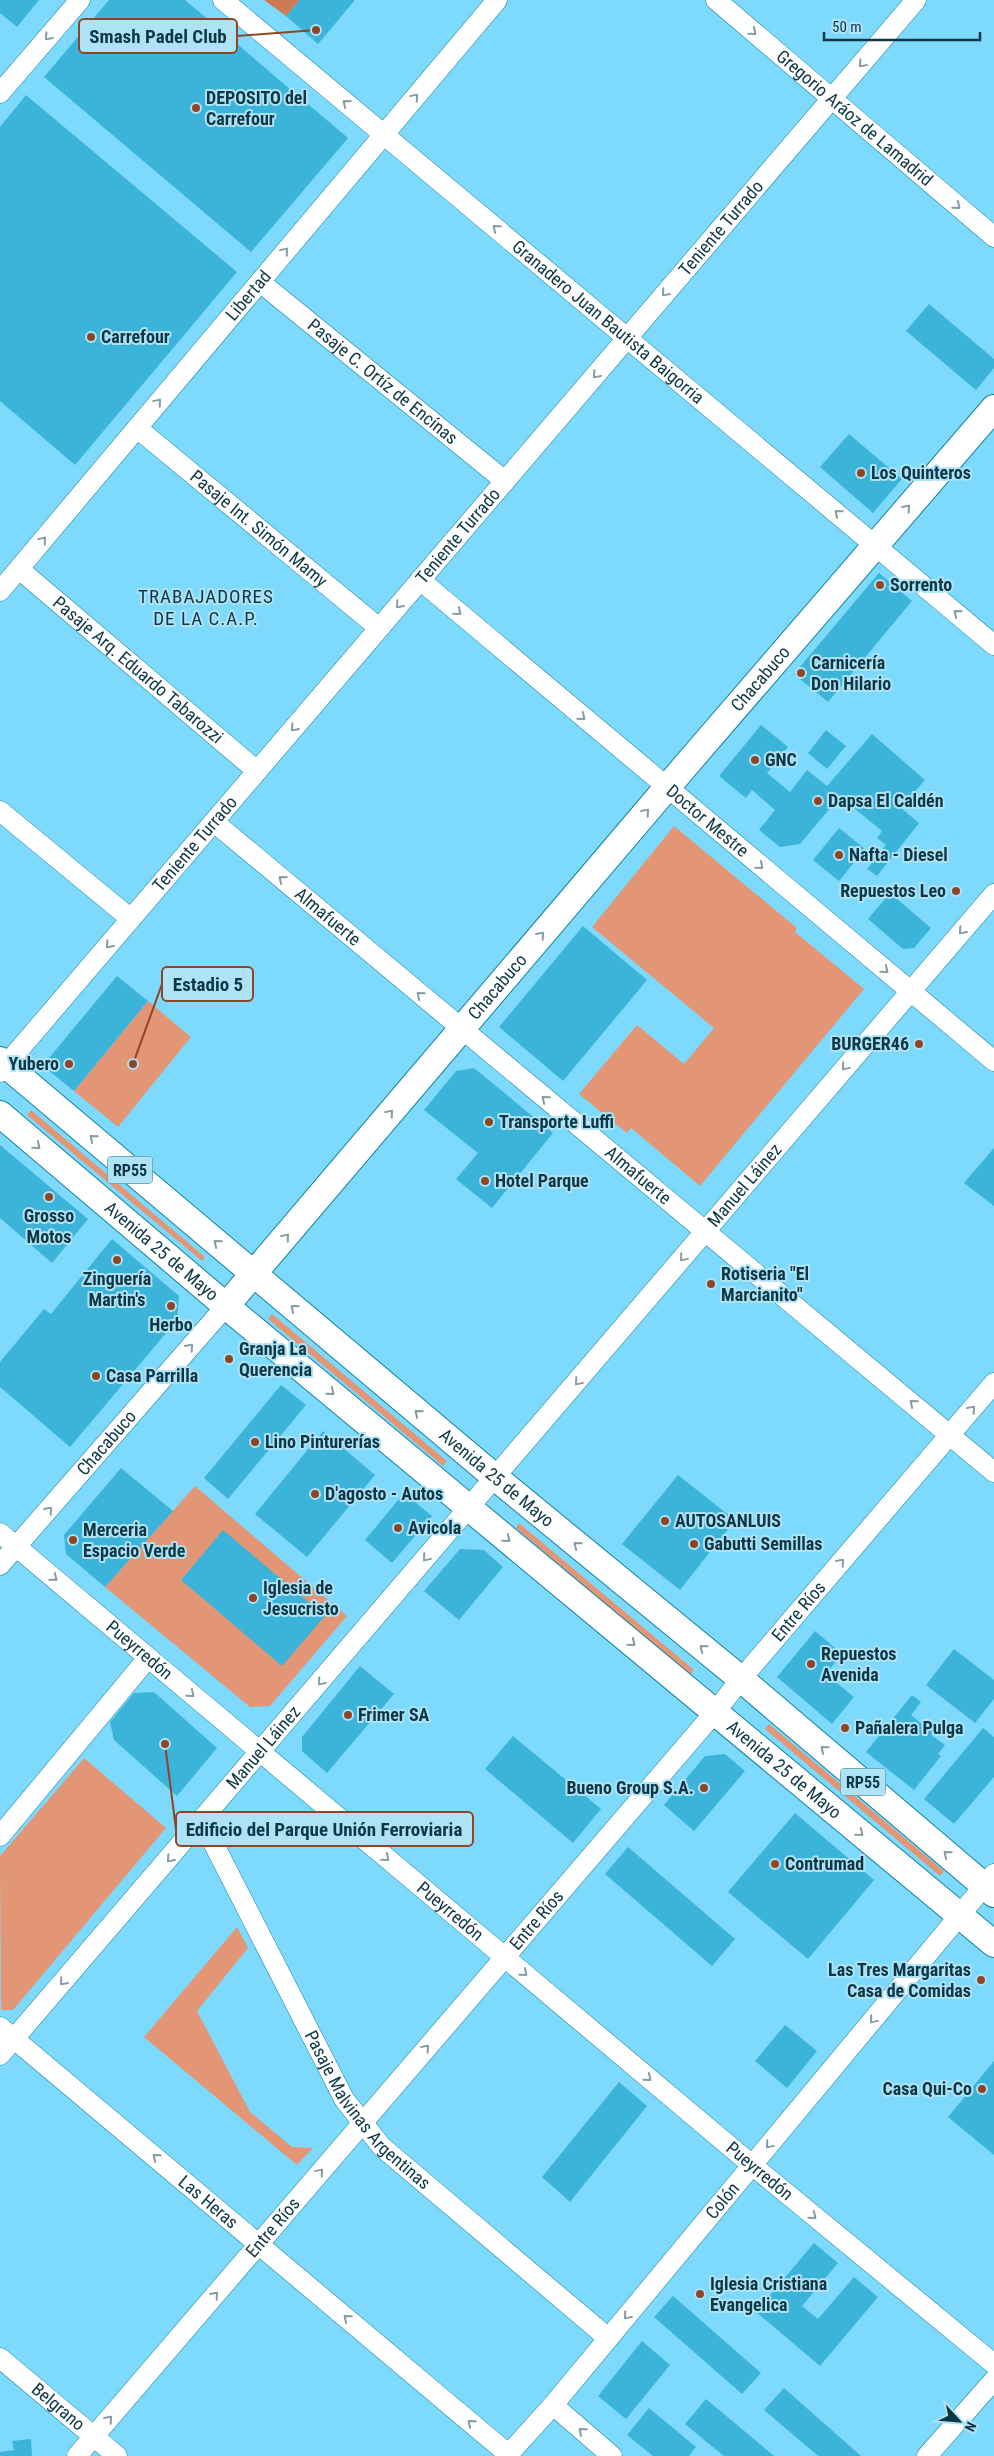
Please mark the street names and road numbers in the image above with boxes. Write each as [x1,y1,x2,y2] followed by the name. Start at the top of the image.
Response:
[772,45,937,190] street label: Gregorio Aráoz de Lamadrid
[674,176,767,280] street label: Teniente Turrado
[508,235,709,408] street label: Granadero Juan Bautista Baigorria
[221,266,275,325] street label: Libertad
[304,314,462,448] street label: Pasaje C. Ortíz de Encínas
[186,465,332,591] street label: Pasaje Int. Simón Mamy
[411,484,504,588] street label: Teniente Turrado
[49,592,228,748] street label: Pasaje Arq. Eduardo Tabarozzi
[726,642,794,715] street label: Chacabuco
[662,780,753,861] street label: Doctor Mestre
[148,792,241,896] street label: Teniente Turrado
[291,883,365,950] street label: Almafuerte
[463,949,531,1024] street label: Chacabuco
[703,1139,786,1231] street label: Manuel Láinez
[601,1142,676,1208] street label: Almafuerte
[108,1156,152,1184] road number: RP55
[101,1197,223,1305] street label: Avenida 25 de Mayo
[72,1406,140,1479] street label: Chacabuco
[435,1424,558,1531] street label: Avenida 25 de Mayo
[767,1577,830,1645] street label: Entre Ríos
[102,1616,177,1684] street label: Pueyrredón
[222,1701,304,1793] street label: Manuel Láinez
[723,1716,846,1823] street label: Avenida 25 de Mayo
[840,1768,886,1795] road number: RP55
[413,1877,488,1945] street label: Pueyrredón
[505,1886,568,1954] street label: Entre Ríos
[301,2027,435,2193] street label: Pasaje Malvinas Argentinas
[722,2137,798,2204] street label: Pueyrredón
[175,2171,243,2233] street label: Las Heras
[701,2178,743,2223] street label: Colón
[241,2193,304,2261] street label: Entre Ríos
[28,2378,89,2435] street label: Belgrano

